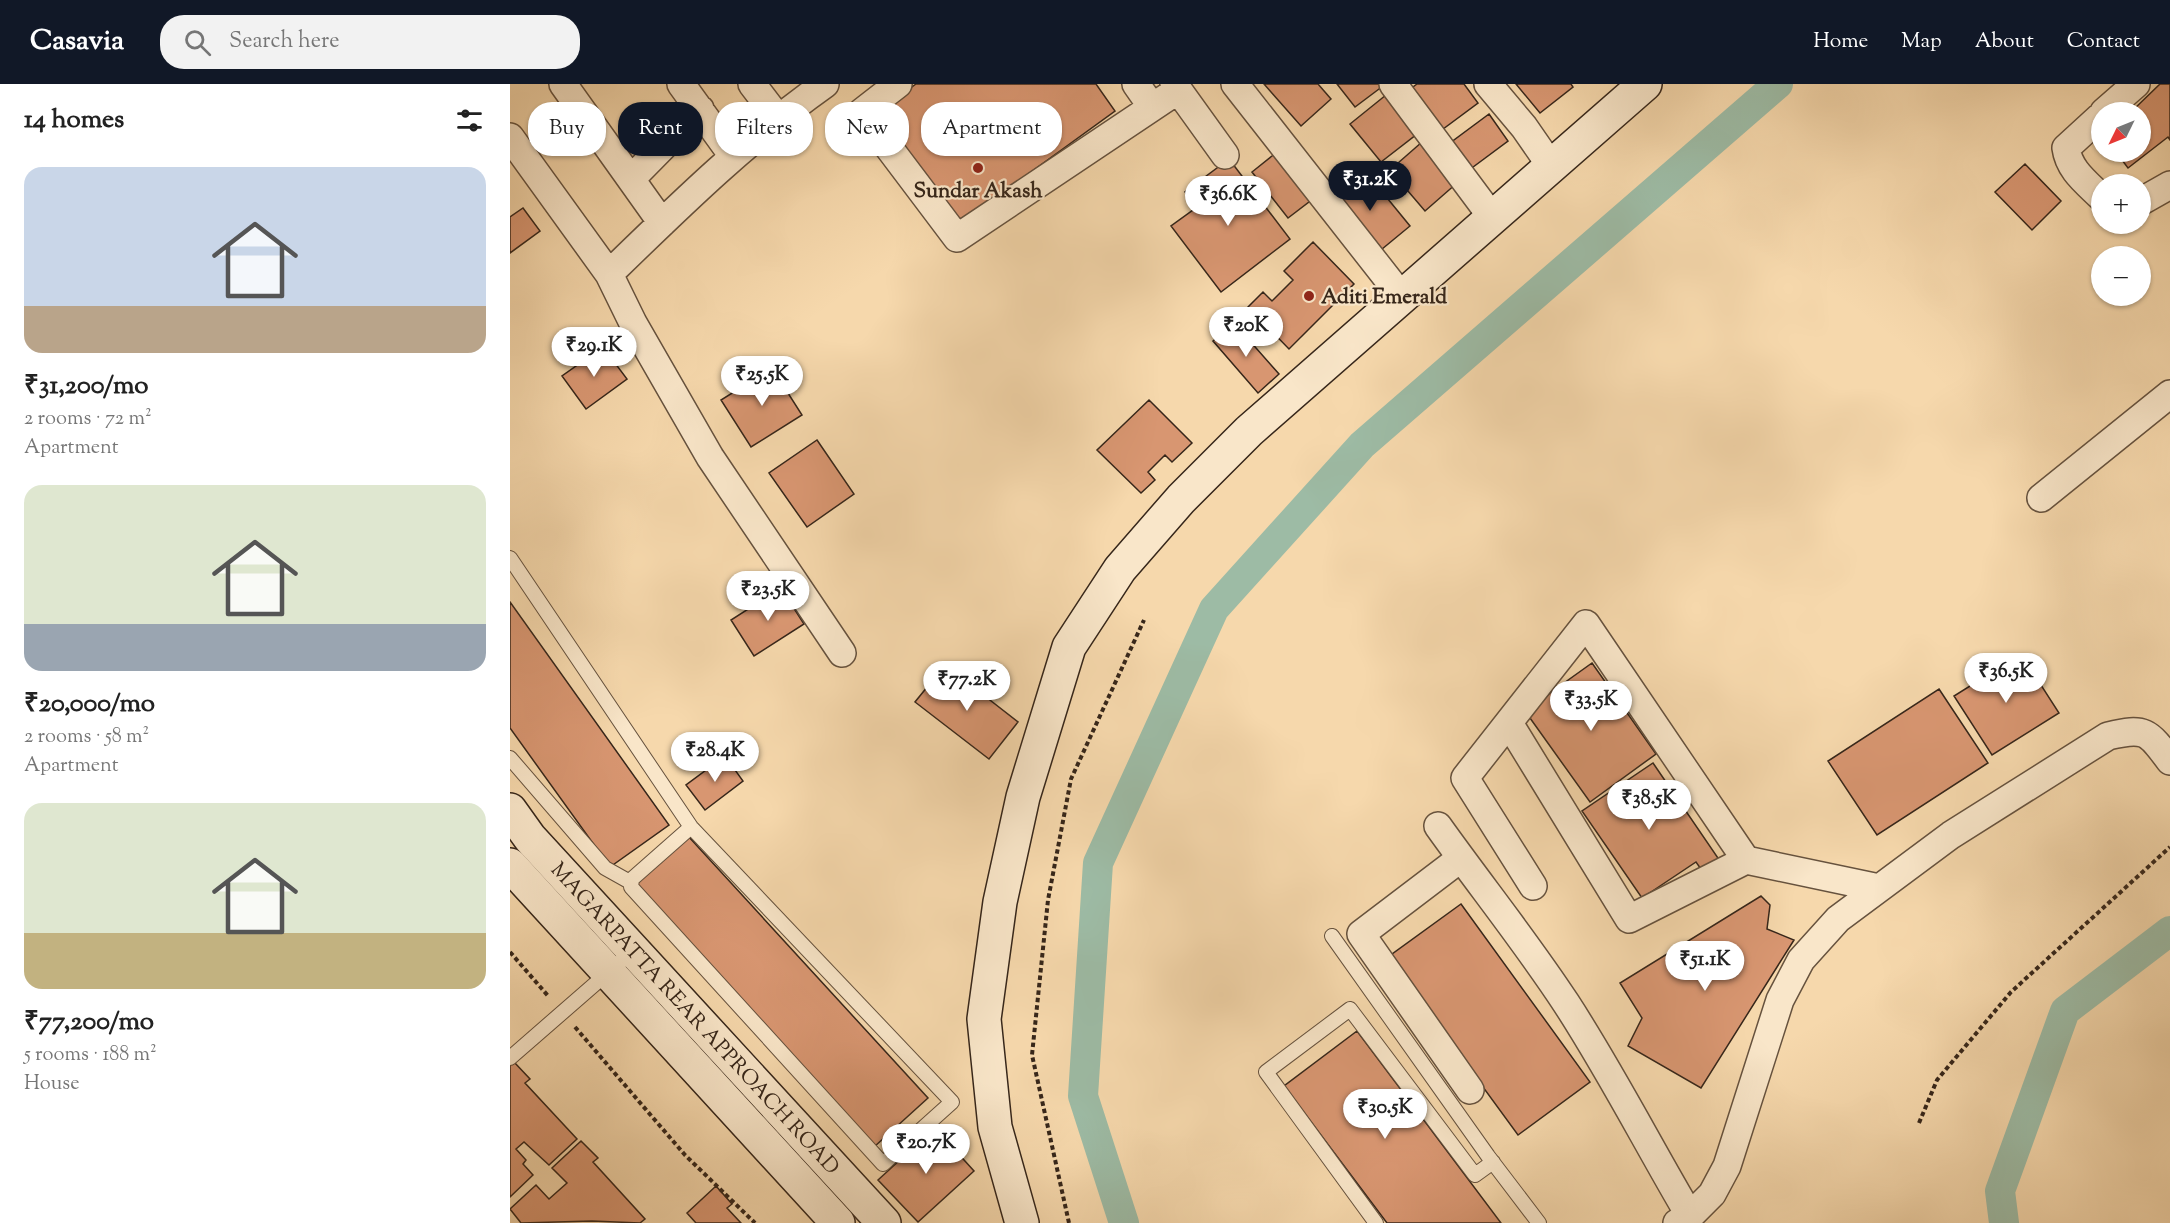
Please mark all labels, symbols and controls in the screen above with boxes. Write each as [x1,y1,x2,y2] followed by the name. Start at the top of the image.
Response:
[160,15,580,69] search box
[30,22,124,62] text: Casavia
[181,26,214,59] icon: search
[229,26,339,58] text: Search here
[1813,27,1868,57] text: Home
[1901,27,1942,57] text: Map
[1975,27,2034,57] text: About
[2067,27,2140,57] text: Contact
[24,102,124,139] text: 14 homes
[528,102,606,156] chip: Buy
[618,102,703,156] chip: Rent
[715,102,813,156] chip: Filters
[825,102,909,156] chip: New
[921,102,1062,156] chip: Apartment
[2091,102,2151,162] north arrow
[2091,102,2151,306] map controls
[453,104,486,137] icon: filters
[971,161,985,175] marker: Sundar Akash
[1321,161,1419,212] pin: ₹31.2K
[1342,166,1398,195] text: ₹31.2K
[2091,174,2151,234] button: +
[1179,176,1277,227] pin: ₹36.6K
[913,177,1043,207] place label: Sundar Akash
[1199,181,1257,210] text: ₹36.6K
[201,206,309,314] icon: home
[2091,246,2151,306] button: −
[1321,283,1447,313] place label: Aditi Emerald
[1302,289,1316,303] marker: Aditi Emerald
[1210,307,1282,358] pin: ₹20K
[1223,312,1269,341] text: ₹20K
[545,327,643,378] pin: ₹29.1K
[566,332,622,361] text: ₹29.1K
[713,356,811,407] pin: ₹25.5K
[735,361,789,390] text: ₹25.5K
[24,368,148,405] text: ₹31,200/mo
[24,405,152,434] text: 2 rooms · 72 m²
[24,434,119,463] text: Apartment
[201,524,309,632] icon: home
[719,571,817,622] pin: ₹23.5K
[740,576,796,605] text: ₹23.5K
[1957,653,2055,704] pin: ₹36.5K
[1978,658,2034,687] text: ₹36.5K
[918,661,1016,712] pin: ₹77.2K
[937,666,997,695] text: ₹77.2K
[1542,681,1640,732] pin: ₹33.5K
[24,686,155,723] text: ₹20,000/mo
[1564,686,1618,715] text: ₹33.5K
[24,723,149,752] text: 2 rooms · 58 m²
[666,732,764,783] pin: ₹28.4K
[685,737,745,766] text: ₹28.4K
[24,752,119,781] text: Apartment
[1600,780,1698,831] pin: ₹38.5K
[1621,785,1677,814] text: ₹38.5K
[201,842,309,950] icon: home
[543,857,845,1182] street label: MAGARPATTA REAR APPROACH ROAD
[1656,941,1754,992] pin: ₹51.1K
[1679,946,1731,975] text: ₹51.1K
[24,1004,154,1041] text: ₹77,200/mo
[24,1041,157,1070] text: 5 rooms · 188 m²
[24,1070,79,1099] text: House
[1336,1089,1434,1140] pin: ₹30.5K
[1357,1094,1413,1123] text: ₹30.5K
[877,1124,975,1175] pin: ₹20.7K
[896,1129,956,1158] text: ₹20.7K

